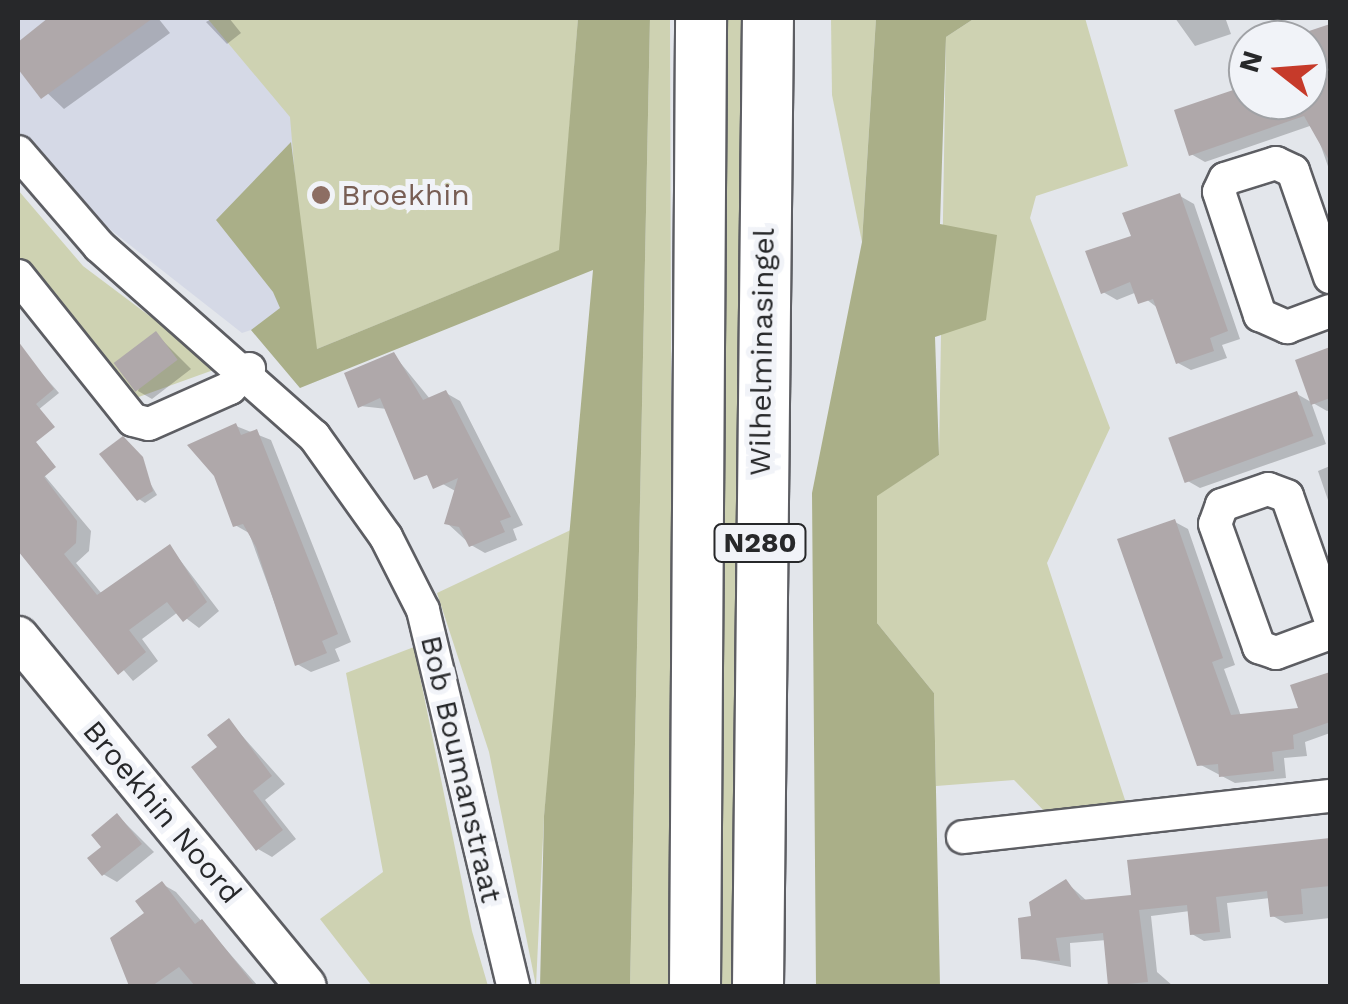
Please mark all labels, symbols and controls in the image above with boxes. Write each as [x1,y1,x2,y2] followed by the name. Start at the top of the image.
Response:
[1228,20,1328,120] north arrow
[1232,47,1270,76] text: N
[341,177,470,213] place label: Broekhin
[310,184,332,206] marker: Broekhin
[742,228,782,476] street label: Wilhelminasingel
[712,520,808,566] road number: N280
[413,632,509,906] street label: Bob Boumanstraat
[75,713,249,911] street label: Broekhin Noord

